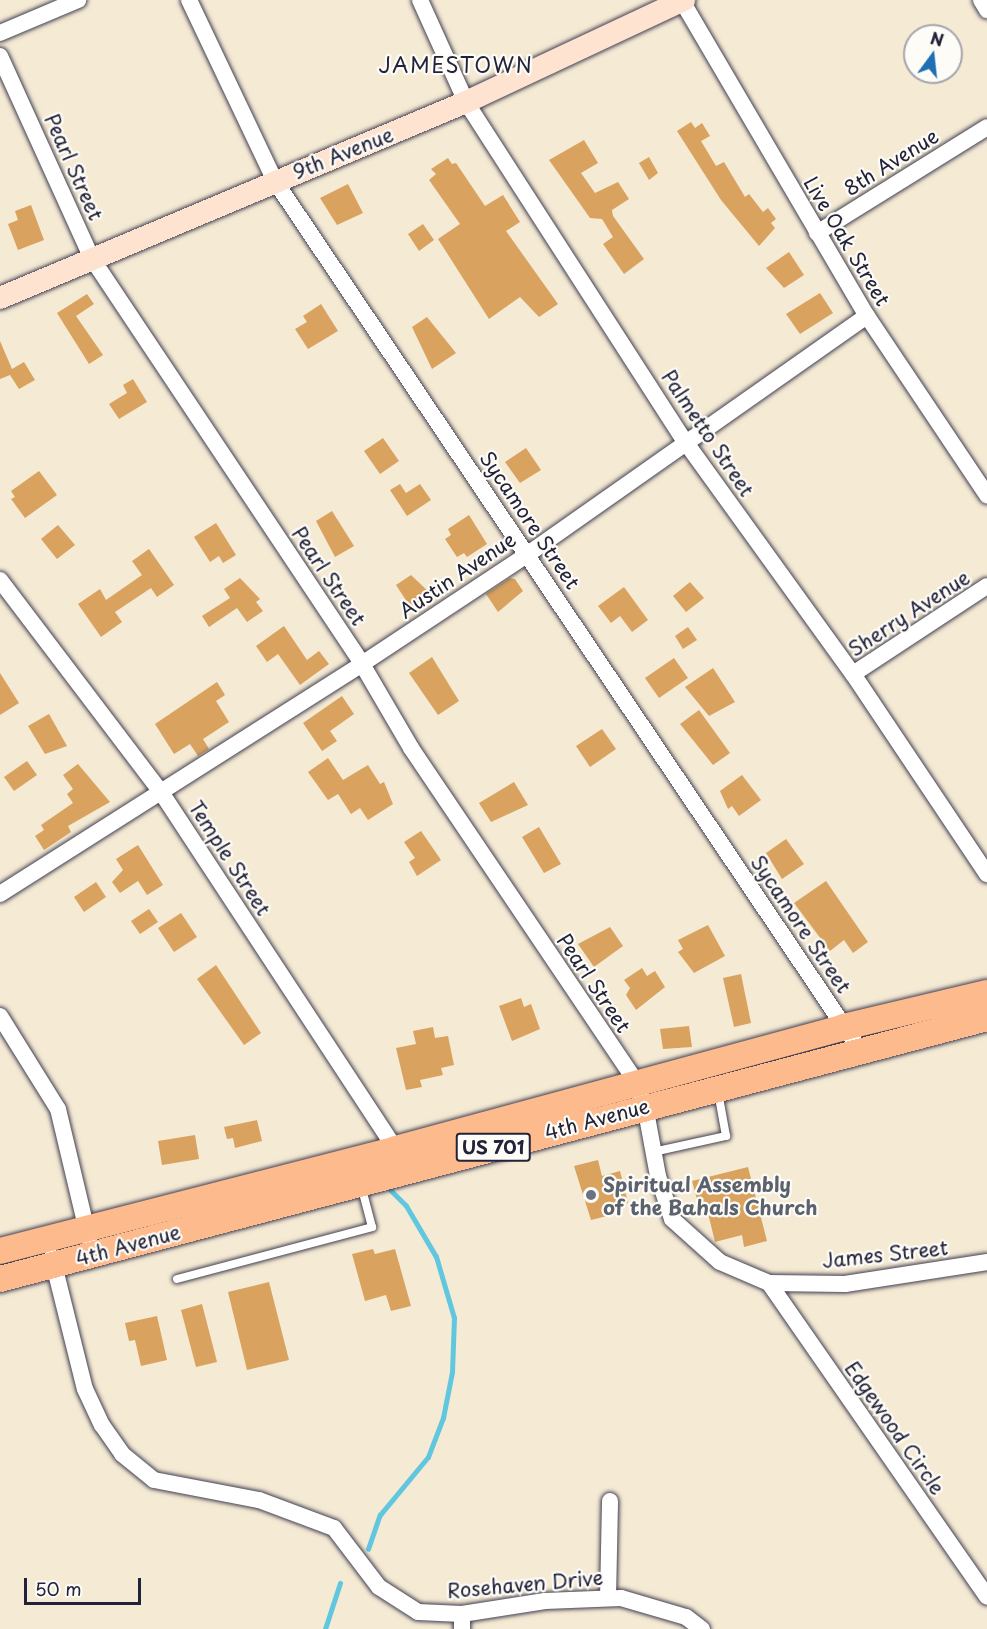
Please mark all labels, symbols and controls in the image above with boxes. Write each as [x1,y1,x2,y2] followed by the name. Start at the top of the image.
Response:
[903,24,963,84] north arrow
[928,25,946,52] text: N
[379,51,533,77] district label: JAMESTOWN
[40,110,108,224] street label: Pearl Street
[289,122,397,184] street label: 9th Avenue
[839,123,943,201] street label: 8th Avenue
[798,171,896,311] street label: Live Oak Street
[656,364,760,502] street label: Palmetto Street
[475,446,585,594] street label: Sycamore Street
[287,522,371,630] street label: Pearl Street
[394,527,520,623] street label: Austin Avenue
[844,565,974,661] street label: Sherry Avenue
[184,796,276,920] street label: Temple Street
[746,850,856,998] street label: Sycamore Street
[552,929,636,1037] street label: Pearl Street
[542,1093,652,1145] street label: 4th Avenue
[456,1132,530,1162] road number: US 701
[603,1172,819,1219] place label: Spiritual Assembly of the Bahals Church
[584,1188,598,1202] marker: Spiritual Assembly of the Bahals Church
[73,1219,183,1271] street label: 4th Avenue
[820,1235,950,1273] street label: James Street
[840,1356,950,1500] street label: Edgewood Circle
[445,1565,605,1603] street label: Rosehaven Drive
[27,1566,144,1604] scale bar
[35,1575,82,1602] text: 50 m

